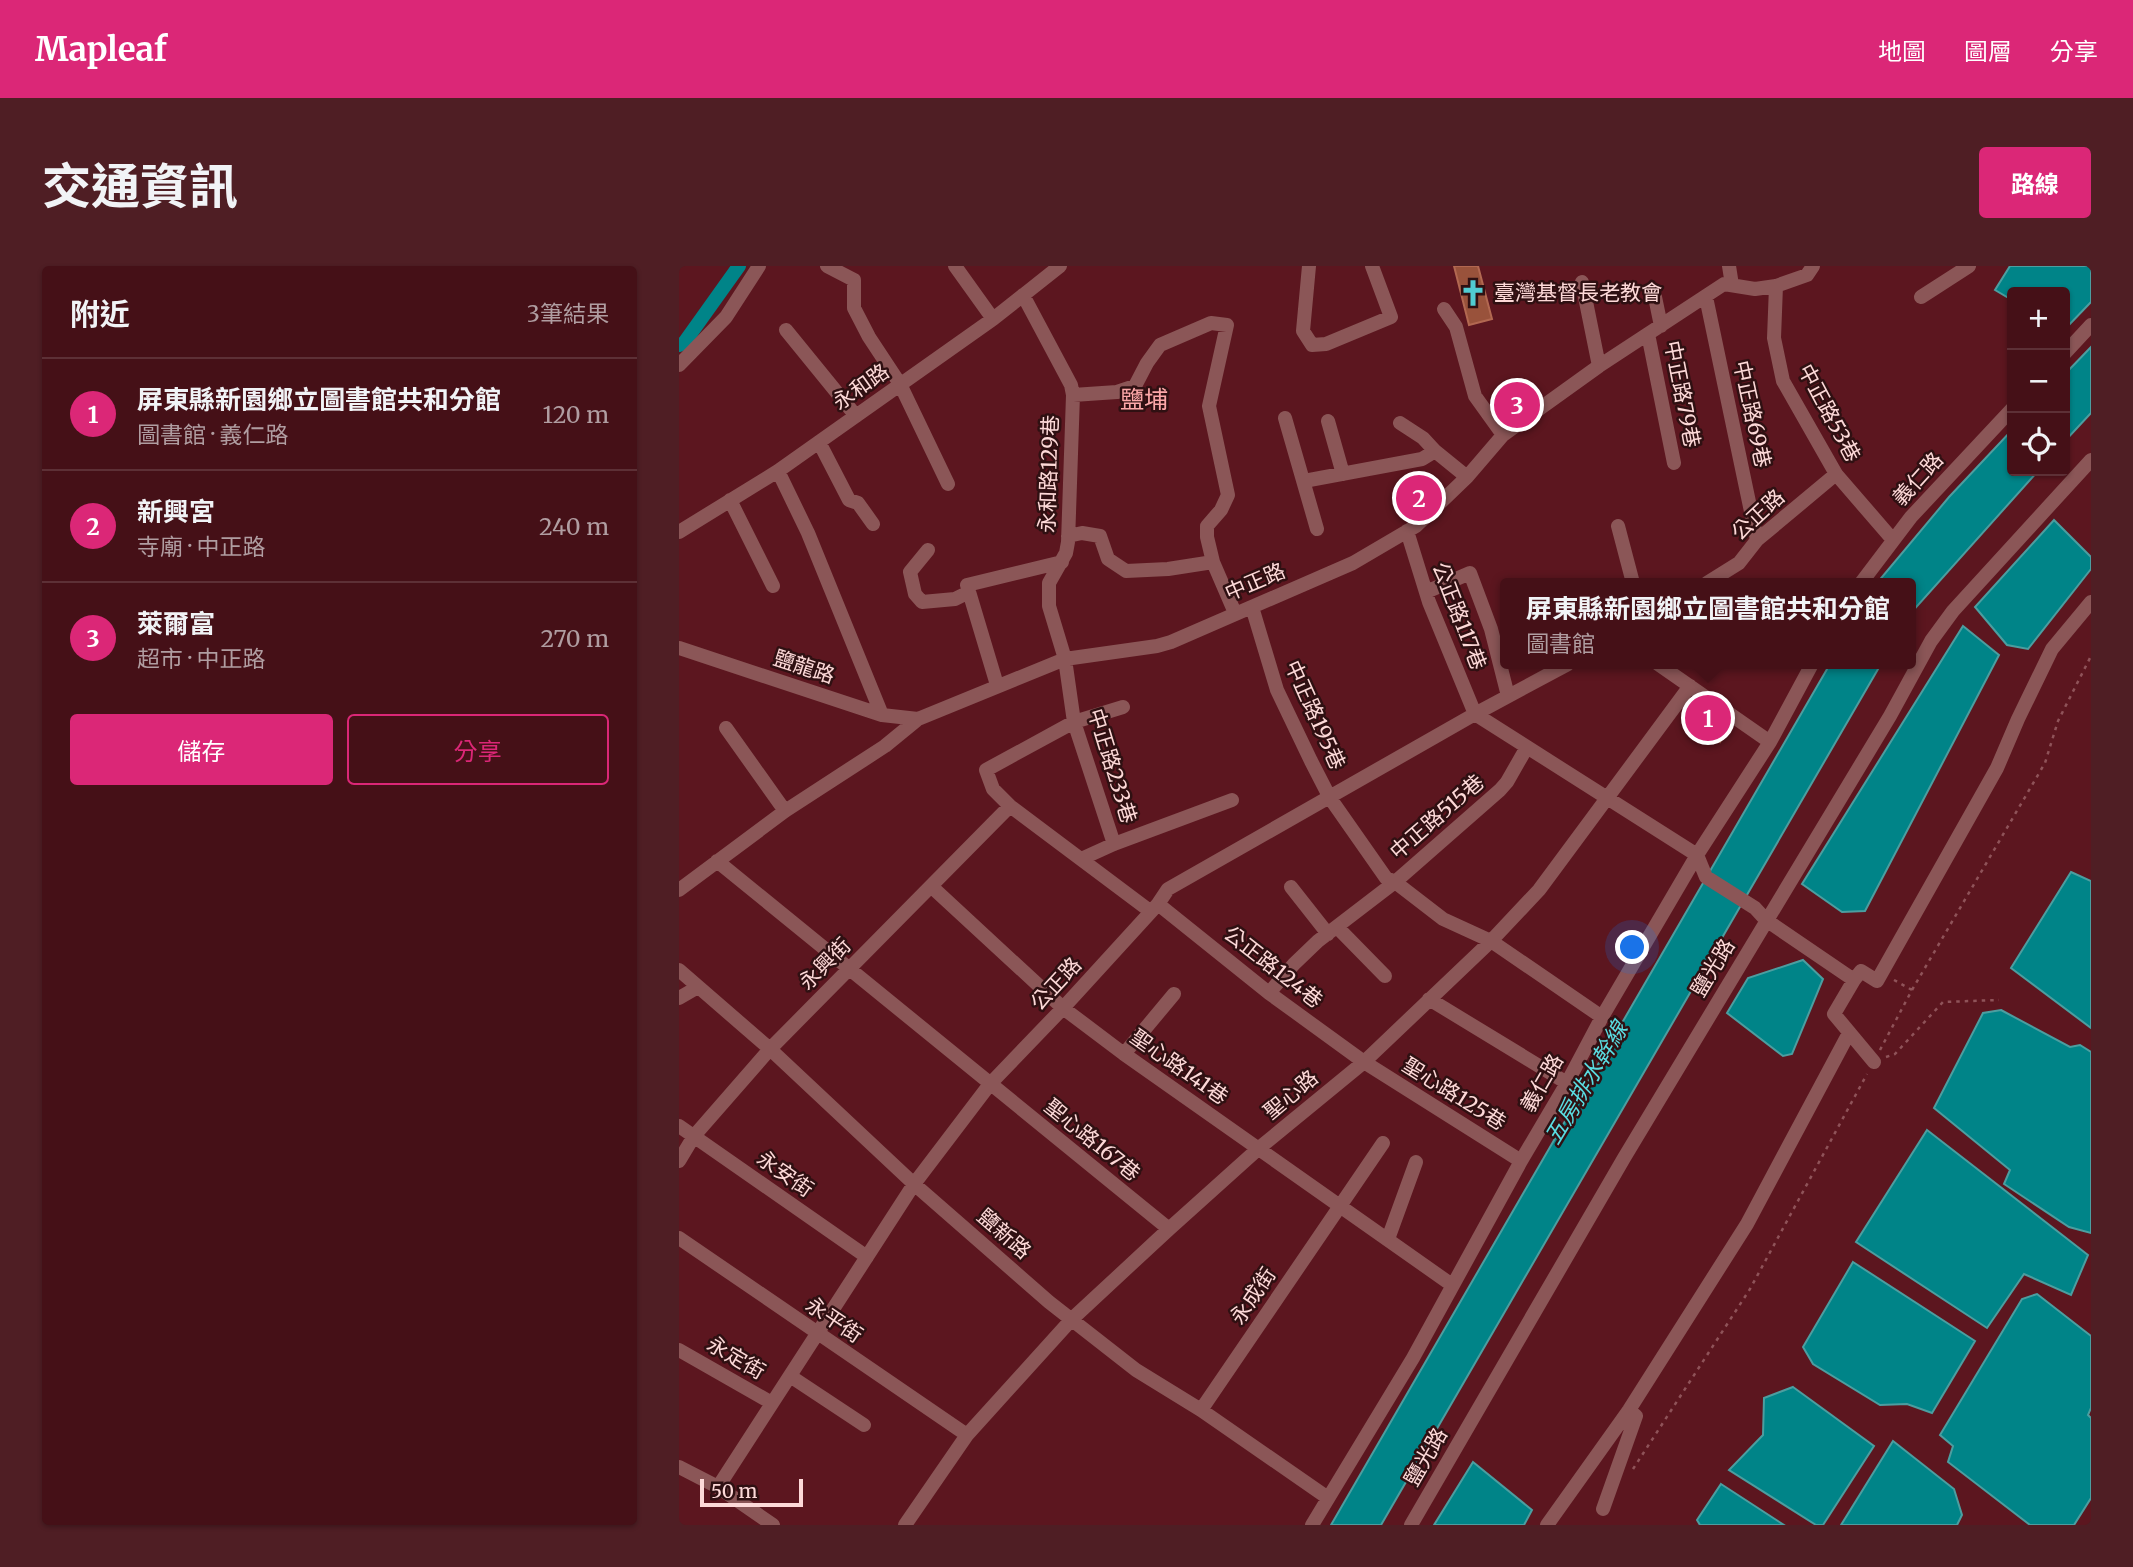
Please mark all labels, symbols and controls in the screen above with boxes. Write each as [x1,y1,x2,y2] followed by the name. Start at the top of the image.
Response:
[35,29,167,70] text: Mapleaf
[1878,36,1926,67] text: 地圖
[1964,36,2012,67] text: 圖層
[2050,36,2098,67] text: 分享
[1979,147,2091,218] button: 路線
[42,156,238,217] text: 交通資訊
[1458,278,1488,308] church icon: 臺灣基督長老教會
[1494,279,1662,306] place label: 臺灣基督長老教會
[2007,287,2070,476] map controls
[2007,287,2070,350] button: +
[70,295,130,333] text: 附近
[527,299,609,328] text: 3筆結果
[1659,338,1706,450] street label: 中正路79巷
[2007,350,2070,413] button: −
[827,357,894,416] street label: 永和路
[1728,358,1777,470] street label: 中正路69巷
[1792,359,1867,466] street label: 中正路53巷
[1494,379,1540,431] pin: 3
[137,383,501,416] text: 屏東縣新園鄉立圖書館共和分館
[1120,384,1168,415] district label: 鹽埔
[88,400,98,429] text: 1
[543,400,609,429] text: 120 m
[2007,413,2070,476] button: locate
[1033,415,1064,533] street label: 永和路129巷
[137,420,289,449] text: 圖書館 · 義仁路
[1887,446,1949,511] street label: 義仁路
[1396,472,1442,524] pin: 2
[1725,483,1790,546] street label: 公正路
[137,495,215,528] text: 新興宮
[86,512,100,541] text: 2
[539,512,609,541] text: 240 m
[137,532,266,561] text: 寺廟 · 中正路
[1221,557,1289,606] street label: 中正路
[1427,558,1492,673] street label: 公正路117巷
[1500,578,1916,669] popup
[1526,592,1890,625] text: 屏東縣新園鄉立圖書館共和分館
[137,607,215,640] text: 萊爾富
[86,624,100,653] text: 3
[541,624,609,653] text: 270 m
[1526,629,1595,658] text: 圖書館
[137,644,266,673] text: 超市 · 中正路
[770,644,838,689] street label: 鹽龍路
[1279,656,1352,774] street label: 中正路195巷
[1685,692,1731,744] pin: 1
[1082,705,1143,827] street label: 中正路233巷
[70,714,333,785] button: 儲存
[347,714,609,785] button: 分享
[1384,768,1489,865] street label: 中正路515巷
[1218,920,1328,1014] street label: 公正路124巷
[1615,930,1649,964] your location
[793,932,856,995] street label: 永興街
[1685,934,1740,1002] street label: 鹽光路
[1024,951,1087,1016] street label: 公正路
[1538,1014,1635,1149] water label: 五房排水幹線
[1125,1023,1233,1110] street label: 聖心路141巷
[1514,1049,1569,1117] street label: 義仁路
[1397,1051,1511,1136] street label: 聖心路125巷
[1258,1064,1323,1125] street label: 聖心路
[1039,1093,1146,1187] street label: 聖心路167巷
[752,1144,819,1203] street label: 永安街
[972,1203,1037,1264] street label: 鹽新路
[1224,1262,1281,1329] street label: 永成街
[801,1291,868,1348] street label: 永平街
[702,1330,770,1385] street label: 永定街
[1398,1423,1453,1491] street label: 鹽光路
[700,1476,803,1508] scale bar
[711,1479,757,1503] text: 50 m

